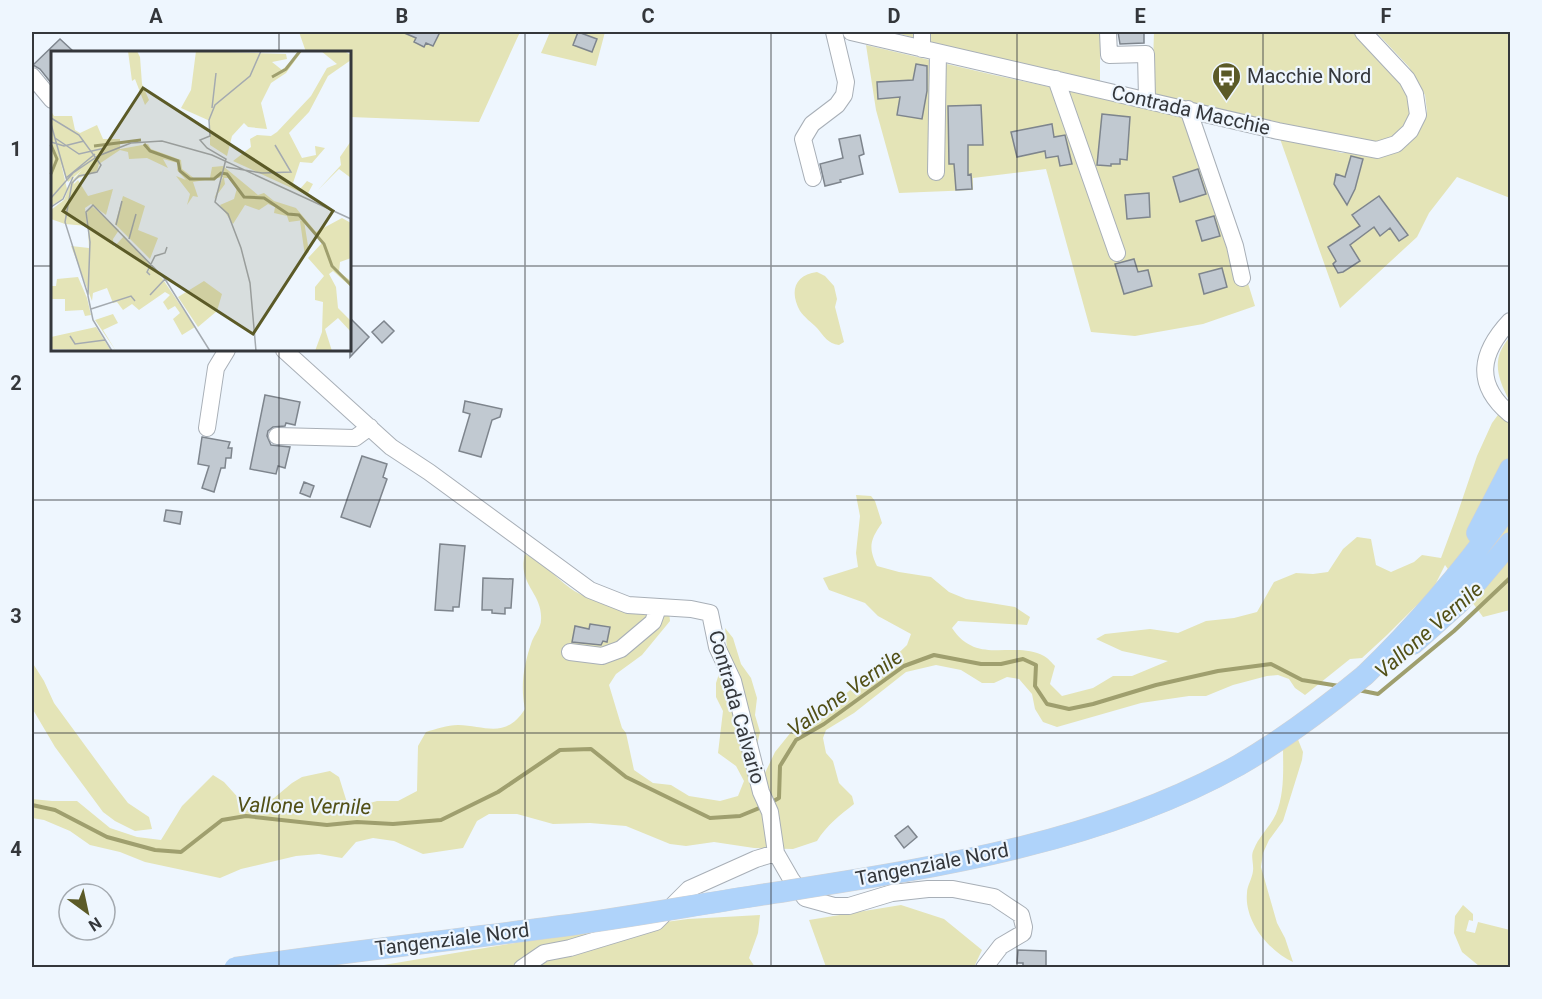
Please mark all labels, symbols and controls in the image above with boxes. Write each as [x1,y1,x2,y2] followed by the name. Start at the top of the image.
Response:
[149,4,163,28] text: A
[396,4,408,28] text: B
[641,4,655,28] text: C
[888,4,901,28] text: D
[1134,4,1146,28] text: E
[1381,4,1392,28] text: F
[51,51,351,351] inset map
[1210,60,1242,102] bus stop icon: Macchie Nord
[1247,64,1371,88] place label: Macchie Nord
[1109,80,1273,140] street label: Contrada Macchie
[10,137,22,161] text: 1
[10,371,22,395] text: 2
[1370,577,1488,683] water label: Vallone Vernile
[10,604,22,628] text: 3
[704,627,770,787] street label: Contrada Calvario
[783,644,907,741] water label: Vallone Vernile
[237,793,372,819] water label: Vallone Vernile
[10,837,22,861] text: 4
[853,837,1011,891] street label: Tangenziale Nord
[57,882,117,942] north arrow
[85,913,105,935] text: N
[373,918,531,960] street label: Tangenziale Nord

